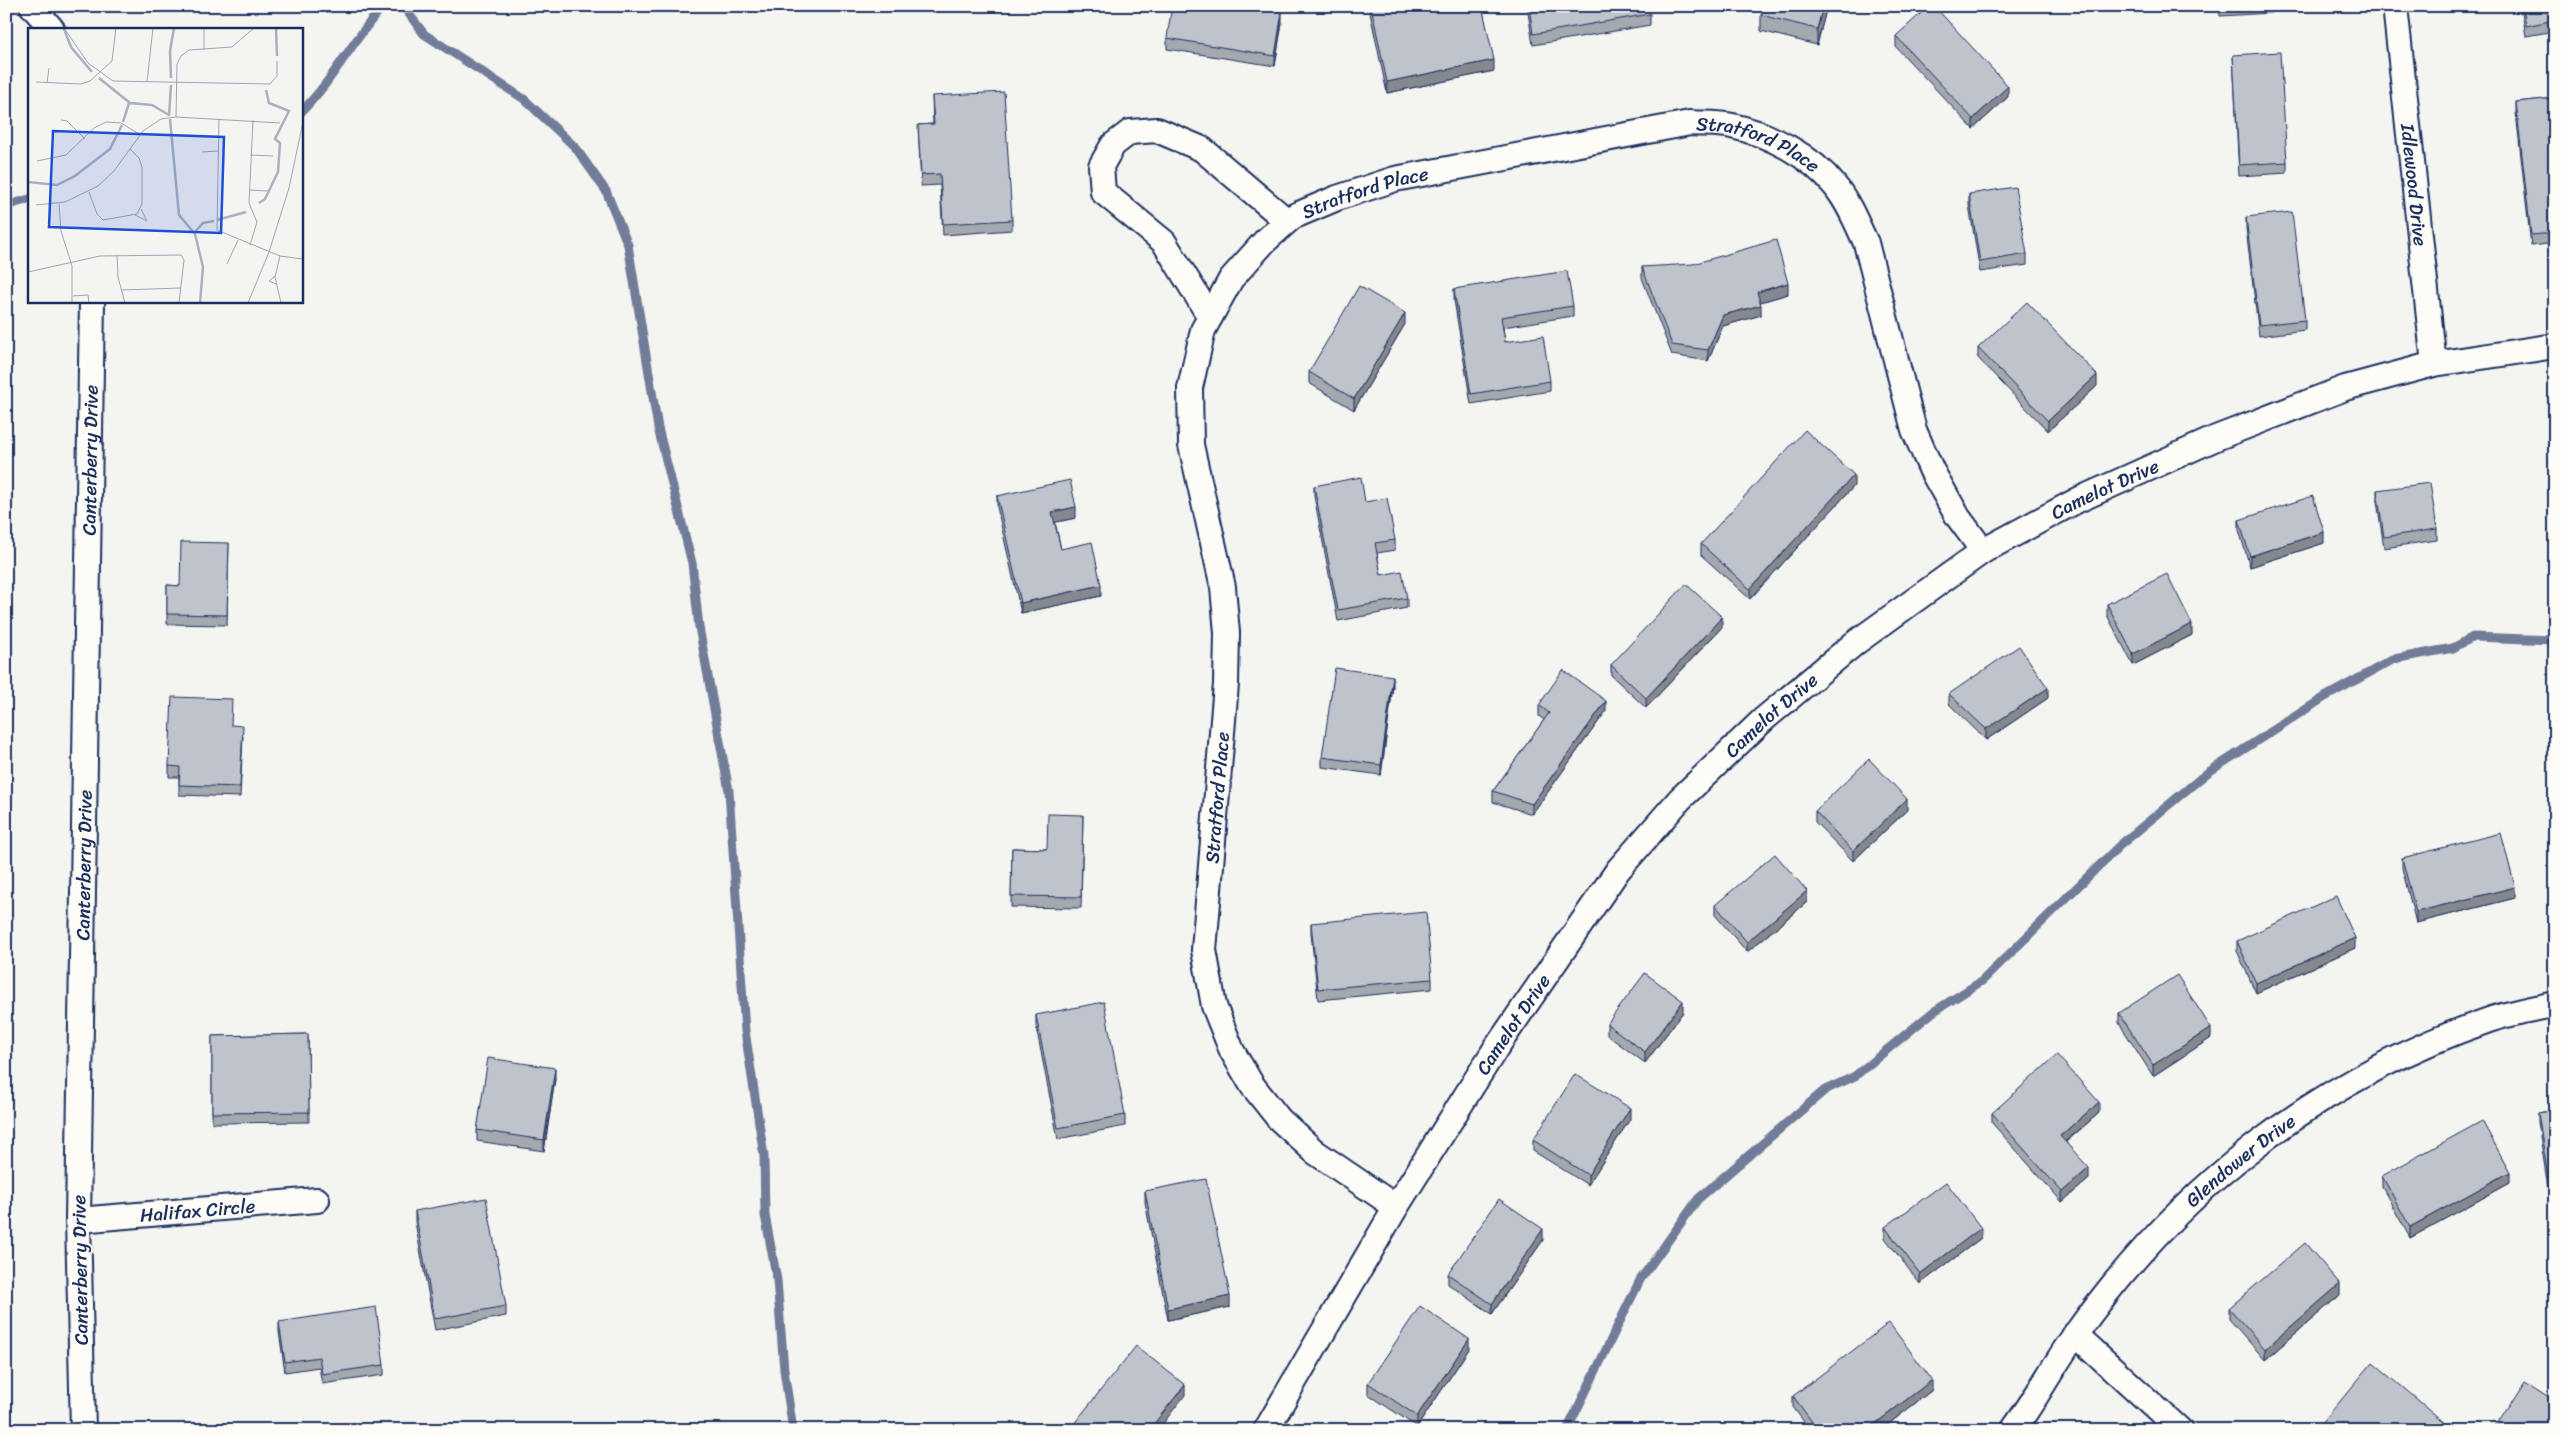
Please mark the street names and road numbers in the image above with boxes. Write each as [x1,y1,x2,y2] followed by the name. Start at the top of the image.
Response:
[1696,107,1828,181] street label: Stratford Place
[2391,121,2438,248] street label: Idlewood Drive
[1296,156,1431,228] street label: Stratford Place
[72,384,107,536] street label: Canterberry Drive
[2044,449,2164,528] street label: Camelot Drive
[1716,664,1825,766] street label: Camelot Drive
[1195,730,1239,865] street label: Stratford Place
[66,789,101,941] street label: Canterberry Drive
[1467,967,1559,1081] street label: Camelot Drive
[2177,1105,2303,1215] street label: Glendower Drive
[139,1189,257,1231] street label: Halifax Circle
[62,1194,98,1346] street label: Canterberry Drive

